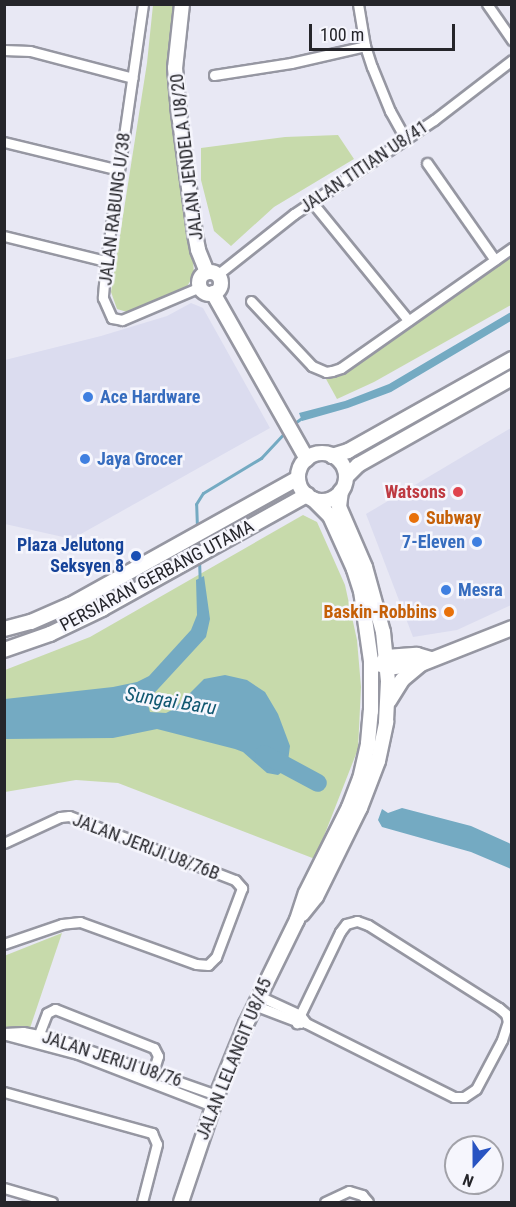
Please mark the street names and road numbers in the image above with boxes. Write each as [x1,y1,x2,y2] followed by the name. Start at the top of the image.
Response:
[166,72,208,242] street label: JALAN JENDELA U8/20
[296,116,432,218] street label: JALAN TITIAN U8/41
[95,131,135,287] street label: JALAN RABUNG U/38
[56,516,258,636] street label: PERSIARAN GERBANG UTAMA
[70,809,222,885] street label: JALAN JERIJI U8/76B
[192,975,276,1143] street label: JALAN LELANGIT U8/45
[39,1026,185,1092] street label: JALAN JERIJI U8/76

